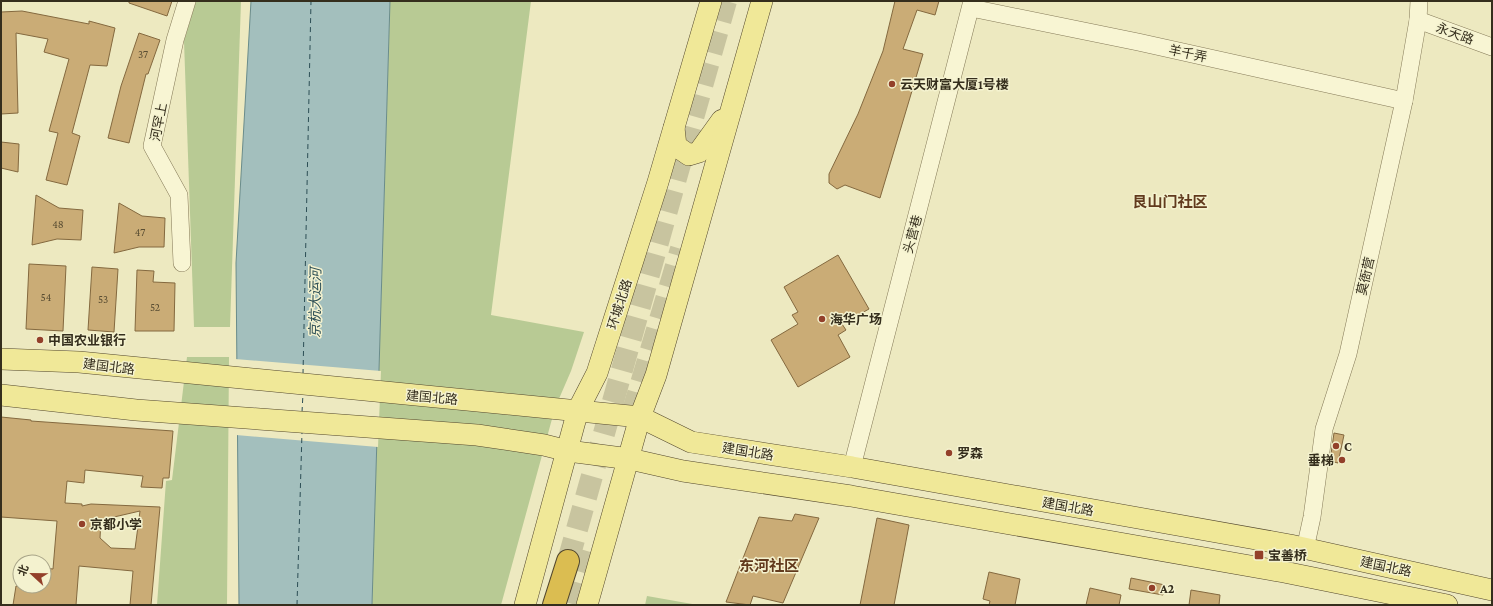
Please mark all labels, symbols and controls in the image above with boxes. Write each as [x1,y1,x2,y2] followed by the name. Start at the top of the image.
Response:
[1434,20,1476,47] street label: 永天路
[1167,42,1209,65] street label: 羊千弄
[138,48,148,60] house number: 37
[900,77,1009,92] place label: 云天财富大厦1号楼
[887,79,897,89] marker: 云天财富大厦1号楼
[147,102,170,143] street label: 河罕上
[1132,193,1208,210] district label: 艮山门社区
[900,213,925,255] street label: 头营巷
[52,218,64,230] house number: 48
[135,226,145,238] house number: 47
[1354,255,1377,297] street label: 莫衙营
[306,265,324,338] water label: 京杭大运河
[604,277,635,331] street label: 环城北路
[41,291,52,303] house number: 54
[98,293,108,305] house number: 53
[150,301,160,313] house number: 52
[830,312,882,327] place label: 海华广场
[817,314,827,324] marker: 海华广场
[48,333,126,348] place label: 中国农业银行
[35,335,45,345] marker: 中国农业银行
[82,356,136,377] street label: 建国北路
[405,388,459,407] street label: 建国北路
[1344,439,1352,454] place label: C
[721,440,775,463] street label: 建国北路
[1331,441,1341,451] marker: C
[957,446,983,461] place label: 罗森
[944,448,954,458] marker: 罗森
[1308,453,1334,468] place label: 垂梯
[1337,455,1347,465] marker: 垂梯
[1041,495,1095,518] street label: 建国北路
[90,517,142,532] place label: 京都小学
[77,519,87,529] marker: 京都小学
[1268,548,1307,563] place label: 宝善桥
[1253,549,1265,561] marker: 宝善桥
[12,554,52,594] north arrow
[1359,554,1413,579] street label: 建国北路
[739,557,799,574] district label: 东河社区
[15,563,30,578] text: 北
[1159,581,1175,596] place label: A2
[1147,583,1157,593] marker: A2

